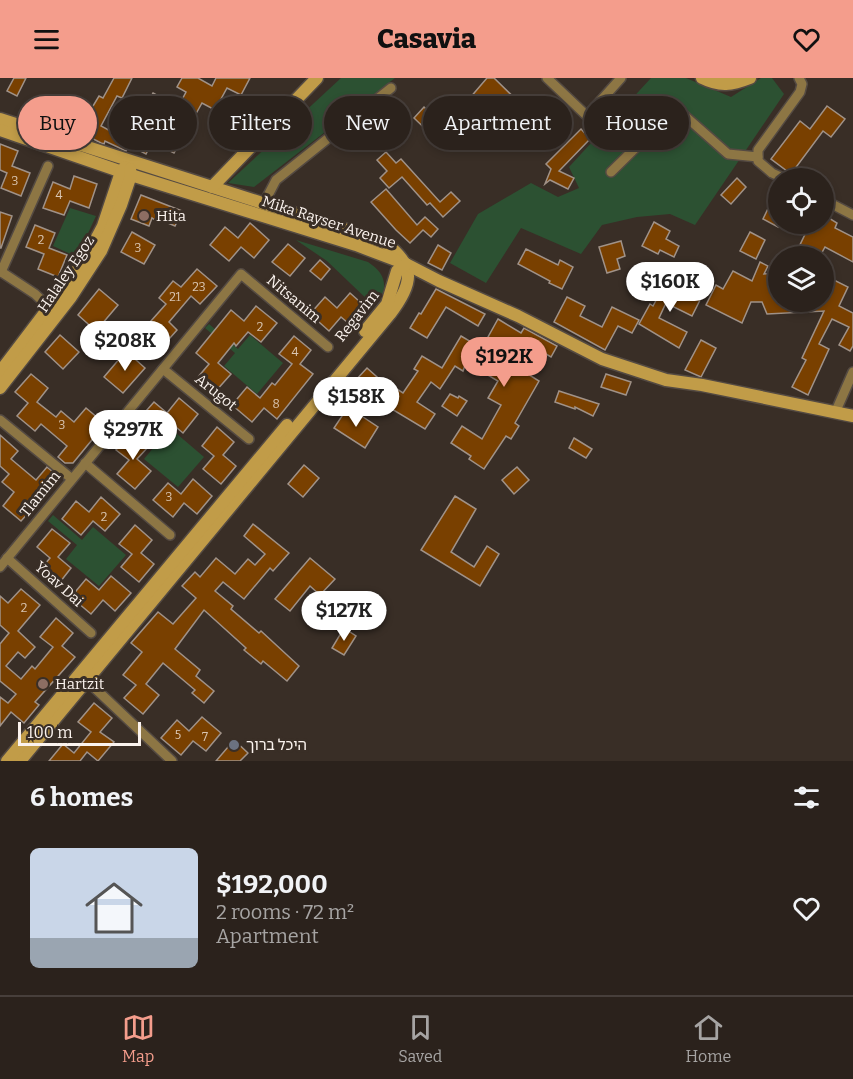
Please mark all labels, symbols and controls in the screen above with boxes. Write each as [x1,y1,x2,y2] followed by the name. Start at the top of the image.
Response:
[30,23,63,56] icon: menu
[377,23,476,55] text: Casavia
[790,23,823,56] icon: heart
[18,96,97,150] chip: Buy
[109,96,197,150] chip: Rent
[209,96,312,150] chip: Filters
[324,96,411,150] chip: New
[423,96,572,150] chip: Apartment
[584,96,689,150] chip: House
[768,168,834,312] map controls
[768,168,834,234] button: locate
[12,174,19,188] house number: 3
[55,188,63,202] house number: 4
[260,192,398,252] street label: Mika Rayser Avenue
[156,207,186,225] place label: Hita
[137,209,151,223] marker: Hita
[34,232,98,316] street label: Halaley Egoz
[38,233,44,247] house number: 2
[135,241,142,255] house number: 3
[768,246,834,312] button: layers
[628,262,712,313] pin: $160K
[640,269,700,293] text: $160K
[263,271,325,327] street label: Nitsanim
[192,280,206,294] house number: 23
[331,286,383,345] street label: Regavim
[169,290,181,304] house number: 21
[257,320,263,334] house number: 2
[83,321,167,372] pin: $208K
[94,328,156,352] text: $208K
[462,337,546,388] pin: $192K
[475,344,533,368] text: $192K
[291,345,299,359] house number: 4
[192,370,241,415] street label: Arugot
[314,377,398,428] pin: $158K
[327,384,385,408] text: $158K
[272,397,280,411] house number: 8
[91,410,175,461] pin: $297K
[103,417,163,441] text: $297K
[59,418,66,432] house number: 3
[16,467,64,521] street label: Tlamim
[166,490,173,504] house number: 3
[101,510,107,524] house number: 2
[31,558,87,611] street label: Yoav Dai
[302,591,386,642] pin: $127K
[316,598,372,622] text: $127K
[21,601,27,615] house number: 2
[55,675,105,693] place label: Hartzit
[36,677,50,691] marker: Hartzit
[18,719,141,746] scale bar
[27,723,72,742] text: 100 m
[175,728,181,742] house number: 5
[202,730,208,744] house number: 7
[246,736,307,754] place label: היכל ברוך
[227,738,241,752] marker: היכל ברוך
[790,781,823,814] icon: filters
[30,782,133,813] text: 6 homes
[216,869,328,900] text: $192,000
[78,872,150,944] icon: home
[790,892,823,925] icon: heart
[216,900,354,924] text: 2 rooms · 72 m²
[216,924,319,948] text: Apartment
[122,1011,155,1066] tab: Map
[398,1011,442,1066] tab: Saved
[686,1011,731,1066] tab: Home

